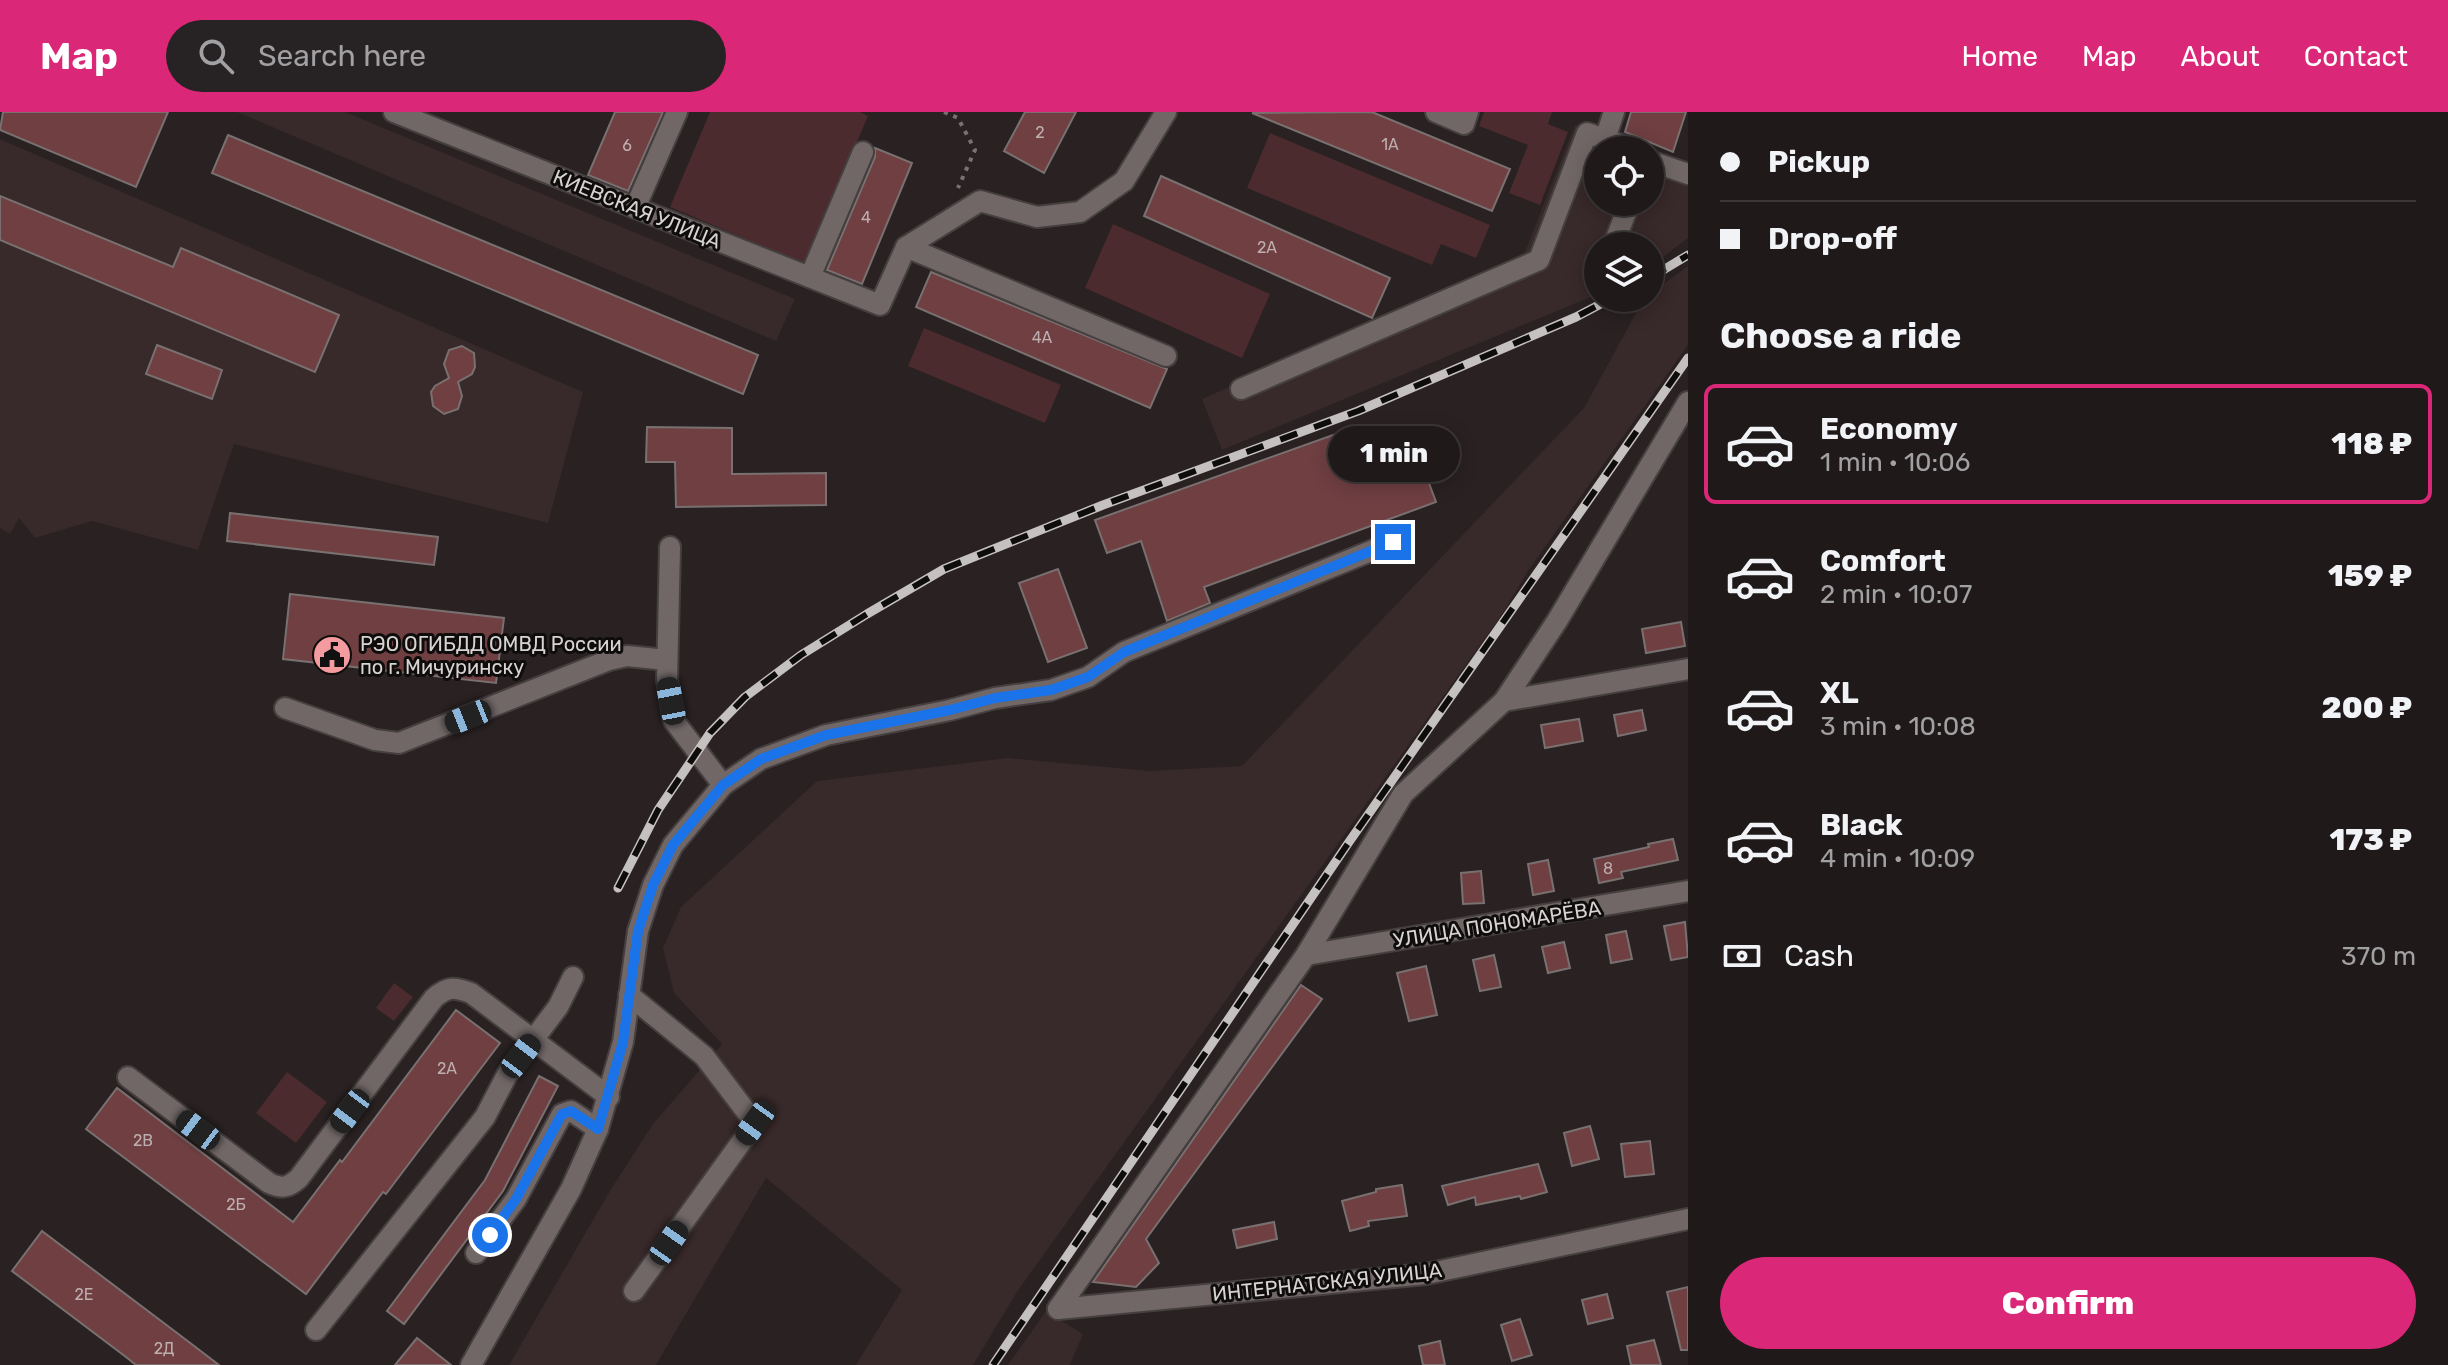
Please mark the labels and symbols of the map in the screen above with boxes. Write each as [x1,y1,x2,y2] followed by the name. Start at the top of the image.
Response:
[1035,123,1045,142] house number: 2
[1381,135,1399,154] house number: 1А
[622,136,632,155] house number: 6
[550,164,724,254] street label: КИЕВСКАЯ УЛИЦА
[861,208,871,227] house number: 4
[1257,238,1277,257] house number: 2А
[1032,328,1053,347] house number: 4А
[1327,426,1459,482] callout: 1 min
[1375,524,1411,560] route end
[360,632,622,679] place label: РЭО ОГИБДД ОМВД России по г. Мичуринску
[311,634,353,676] public building icon: РЭО ОГИБДД ОМВД России по г. Мичуринску
[655,675,687,727] car
[441,697,495,737] car
[1603,859,1613,878] house number: 8
[1392,896,1602,952] street label: УЛИЦА ПОНОМАРЁВА
[497,1030,545,1082] car
[437,1059,457,1078] house number: 2А
[326,1085,374,1137] car
[731,1097,779,1149] car
[172,1106,224,1154] car
[133,1131,153,1150] house number: 2В
[226,1195,246,1214] house number: 2Б
[645,1216,693,1270] car
[472,1217,508,1253] route start
[1211,1258,1443,1306] street label: ИНТЕРНАТСКАЯ УЛИЦА
[74,1285,94,1304] house number: 2Е
[154,1339,174,1358] house number: 2Д

